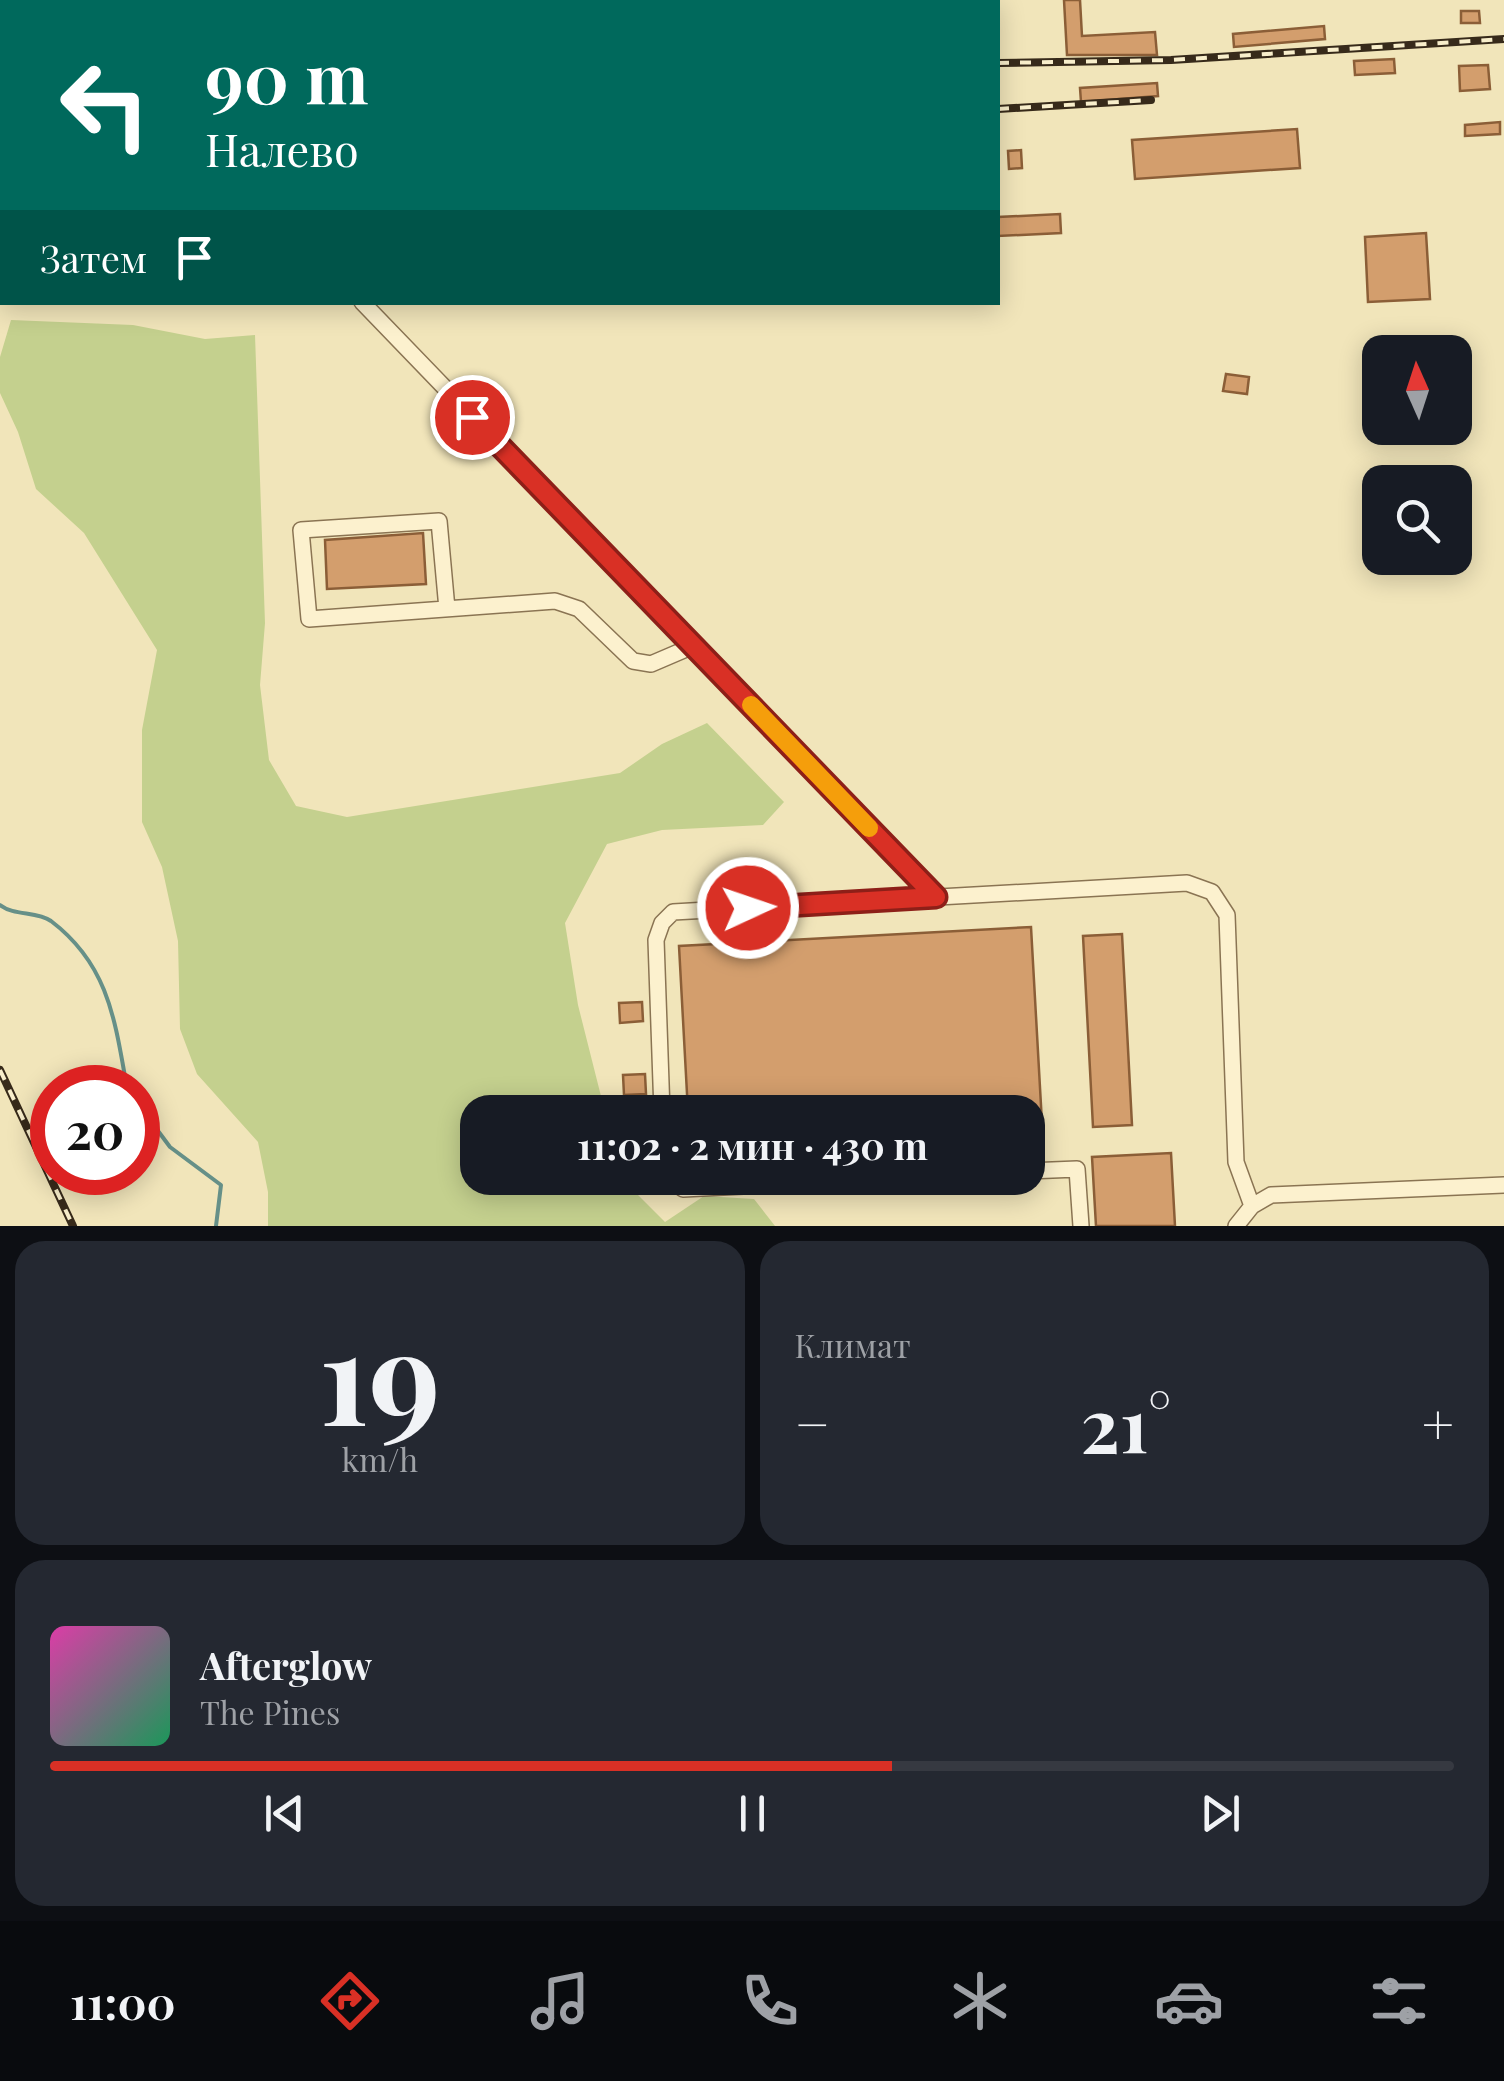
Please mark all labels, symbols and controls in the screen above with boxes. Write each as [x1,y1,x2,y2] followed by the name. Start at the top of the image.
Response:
[205,28,369,122] text: 90 m
[40,40,170,170] icon: left
[205,118,359,178] text: Налево
[167,230,222,285] icon: arrive
[40,232,147,283] text: Затем
[1362,335,1472,445] north arrow
[1362,335,1472,575] map controls
[430,375,515,460] pin
[445,390,500,445] icon: arrive
[1362,465,1472,575] button: search
[696,856,800,960] position arrow
[30,1065,160,1195] speed limit sign: 20
[577,1119,928,1170] text: 11:02 · 2 мин · 430 m
[319,1285,441,1459] text: 19
[795,1323,911,1366] text: Климат
[1080,1372,1171,1472] text: 21°
[795,1385,830,1459] text: −
[1422,1385,1454,1459] text: +
[341,1437,418,1480] text: km/h
[200,1639,372,1690] text: Afterglow
[200,1690,340,1733] text: The Pines
[257,1786,312,1841] icon: previous
[725,1786,780,1841] icon: pause
[1193,1786,1248,1841] icon: next
[315,1966,385,2036] icon: directions
[525,1966,595,2036] icon: music
[735,1966,805,2036] icon: phone
[945,1966,1015,2036] icon: climate
[1154,1966,1224,2036] icon: car
[1364,1966,1434,2036] icon: filters
[70,1971,175,2031] text: 11:00

